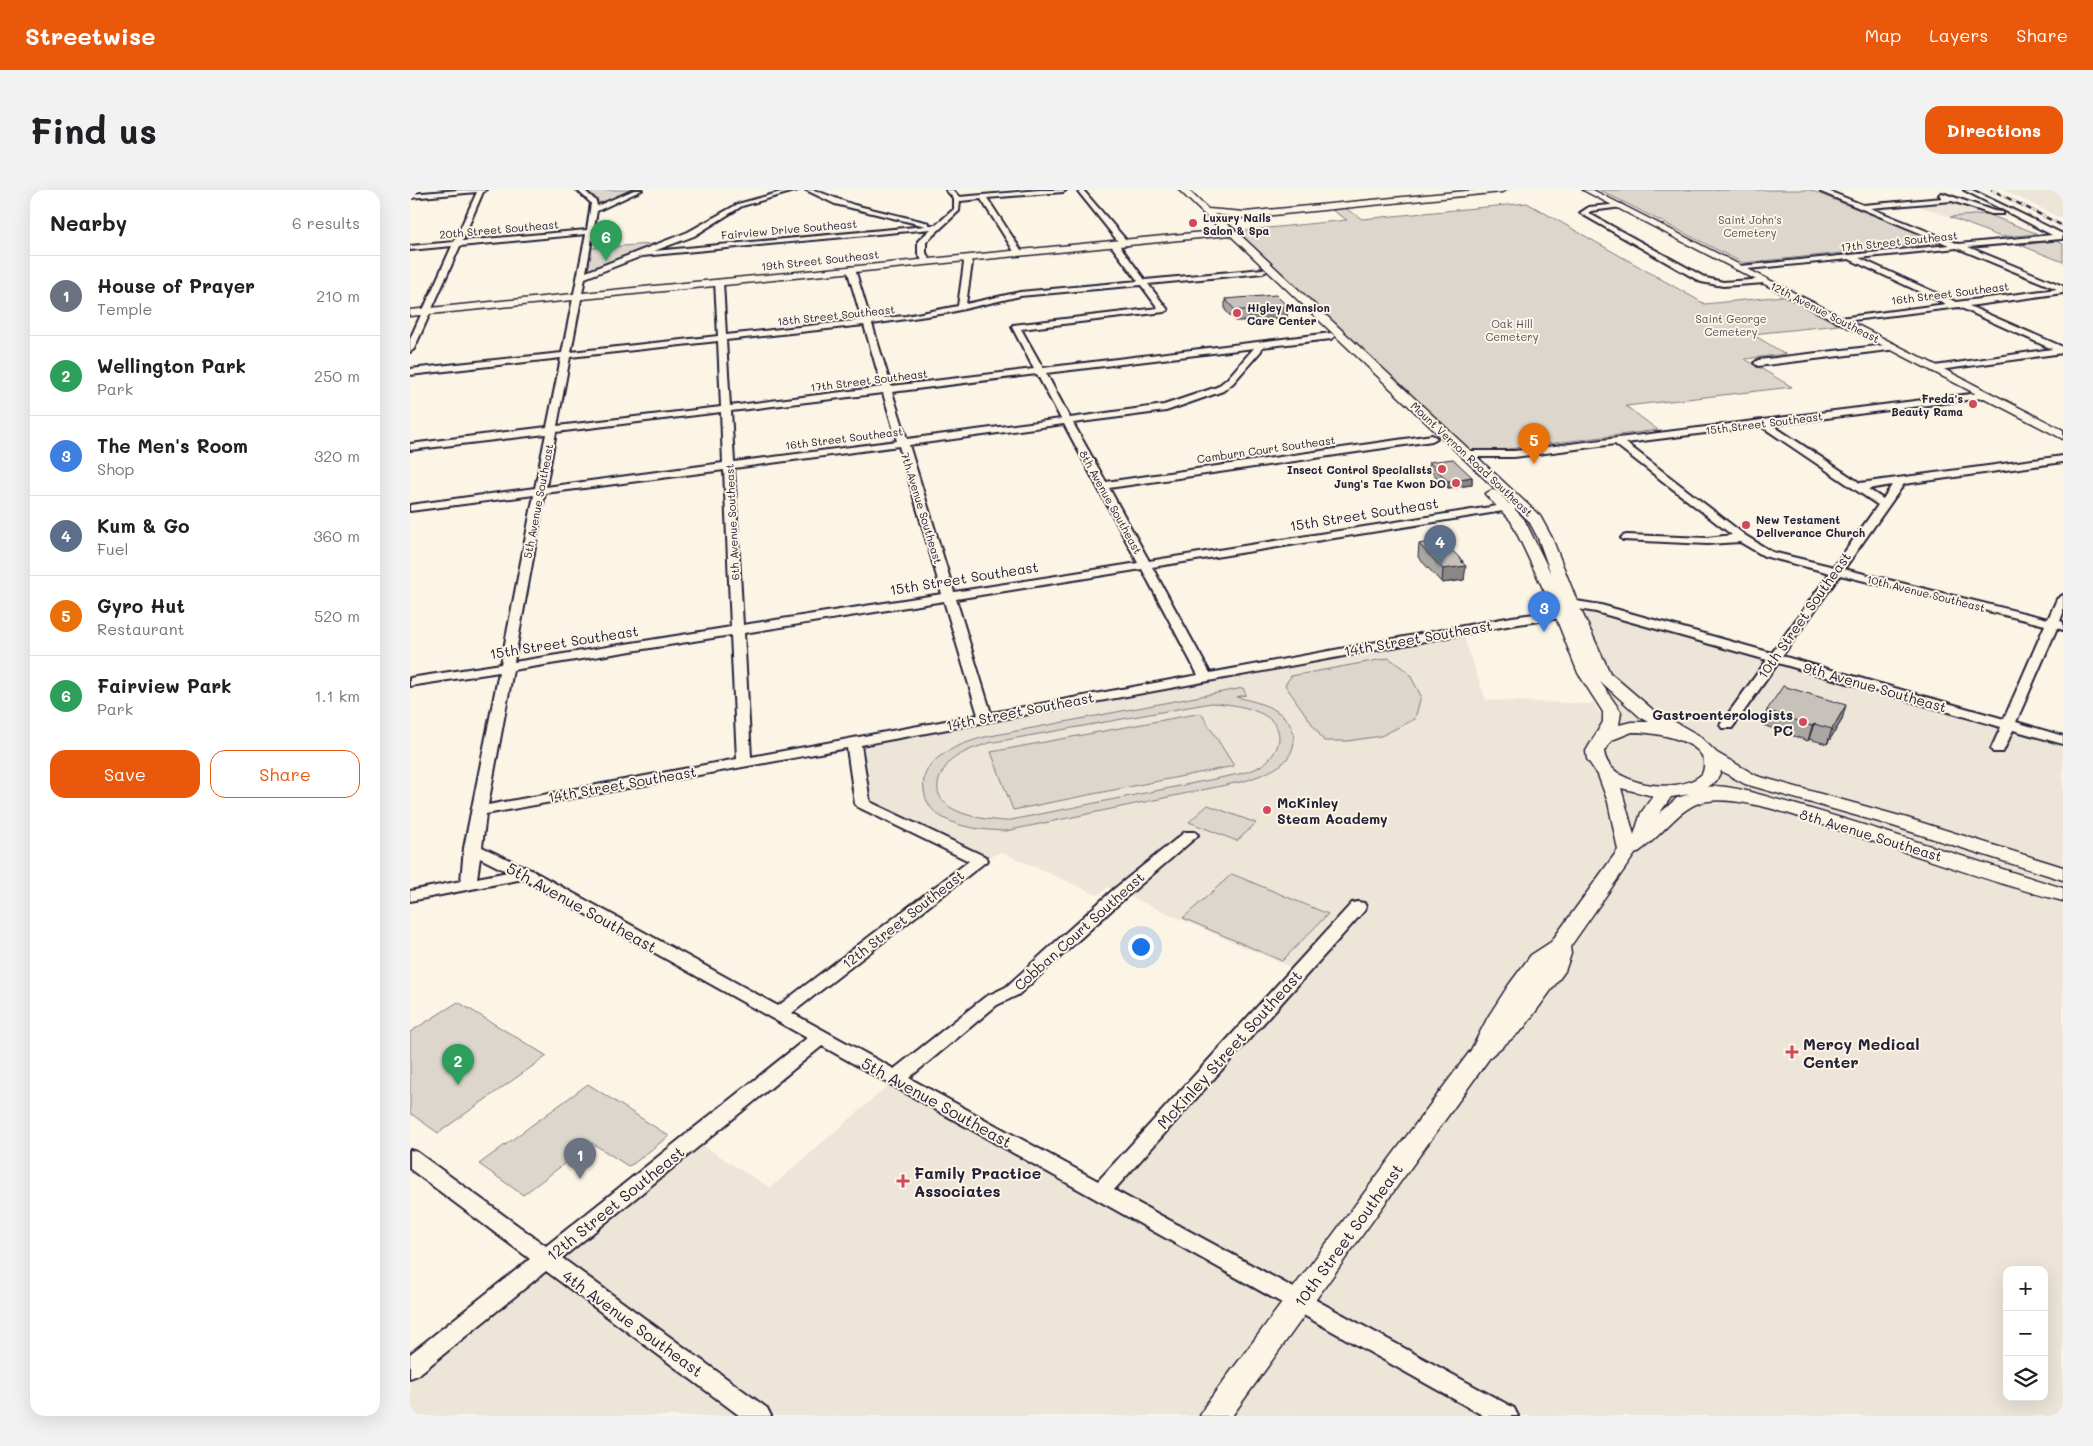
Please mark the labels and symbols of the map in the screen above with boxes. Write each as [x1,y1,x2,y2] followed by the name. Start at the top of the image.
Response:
[1203,210,1271,238] place label: Luxury Nails Salon & Spa
[1718,212,1782,240] park label: Saint John's Cemetery
[439,216,559,242] street label: 20th Street Southeast
[721,216,858,242] street label: Fairview Drive Southeast
[1187,217,1199,229] marker: Luxury Nails Salon & Spa
[590,220,622,261] pin: 6
[1840,227,1958,255] street label: 17th Street Southeast
[760,246,880,274] street label: 19th Street Southeast
[1768,278,1882,346] street label: 12th Avenue Southeast
[1890,278,2010,308] street label: 16th Street Southeast
[1247,300,1330,328] place label: Higley Mansion Care Center
[776,301,896,329] street label: 18th Street Southeast
[1231,307,1243,319] marker: Higley Mansion Care Center
[1695,311,1767,339] park label: Saint George Cemetery
[1485,316,1539,344] park label: Oak Hill Cemetery
[810,365,929,395] street label: 17th Street Southeast
[1891,391,1963,419] place label: Freda's Beauty Rama
[1408,398,1536,520] street label: Mount Vernon Road Southeast
[1967,398,1979,410] marker: Freda's Beauty Rama
[1704,408,1824,438] street label: 15th Street Southeast
[784,423,904,453] street label: 16th Street Southeast
[1518,423,1550,464] pin: 5
[1196,432,1336,466] street label: Camburn Court Southeast
[520,442,556,559] street label: 5th Avenue Southeast
[1076,447,1146,557] street label: 8th Avenue Southeast
[898,450,946,566] street label: 7th Avenue Southeast
[1287,462,1432,477] place label: Insect Control Specialists
[721,463,743,581] street label: 6th Avenue Southeast
[1436,463,1448,475] marker: Insect Control Specialists
[1334,476,1446,491] place label: Jung's Tae Kwon DO
[1450,477,1462,489] marker: Jung's Tae Kwon DO
[1288,493,1440,535] street label: 15th Street Southeast
[1756,512,1865,540] place label: New Testament Deliverance Church
[1740,519,1752,531] marker: New Testament Deliverance Church
[1424,525,1456,566] pin: 4
[1753,548,1855,682] street label: 10th Street Southeast
[888,557,1040,599] street label: 15th Street Southeast
[1865,571,1987,615] street label: 10th Avenue Southeast
[1528,591,1560,632] pin: 3
[1342,616,1494,660] street label: 14th Street Southeast
[488,621,640,663] street label: 15th Street Southeast
[1801,657,1949,717] street label: 9th Avenue Southeast
[944,687,1096,735] street label: 14th Street Southeast
[1652,705,1793,740] place label: Gastroenterologists PC
[1797,716,1809,728] marker: Gastroenterologists PC
[546,762,698,806] street label: 14th Street Southeast
[1277,793,1388,828] place label: McKinley Steam Academy
[1261,804,1273,816] marker: McKinley Steam Academy
[1797,804,1945,866] street label: 8th Avenue Southeast
[503,857,661,957] street label: 5th Avenue Southeast
[838,865,968,973] street label: 12th Street Southeast
[1010,867,1148,995] street label: Cobban Court Southeast
[1128,934,1154,960] your location
[1152,965,1306,1133] street label: McKinley Street Southeast
[1803,1033,1920,1072] place label: Mercy Medical Center
[442,1044,474,1085] pin: 2
[1785,1045,1799,1059] marker: Mercy Medical Center
[858,1052,1016,1152] street label: 5th Avenue Southeast
[564,1138,596,1179] pin: 1
[542,1142,688,1264] street label: 12th Street Southeast
[1289,1159,1407,1311] street label: 10th Street Southeast
[914,1162,1041,1201] place label: Family Practice Associates
[896,1174,910,1188] marker: Family Practice Associates
[558,1265,708,1381] street label: 4th Avenue Southeast

